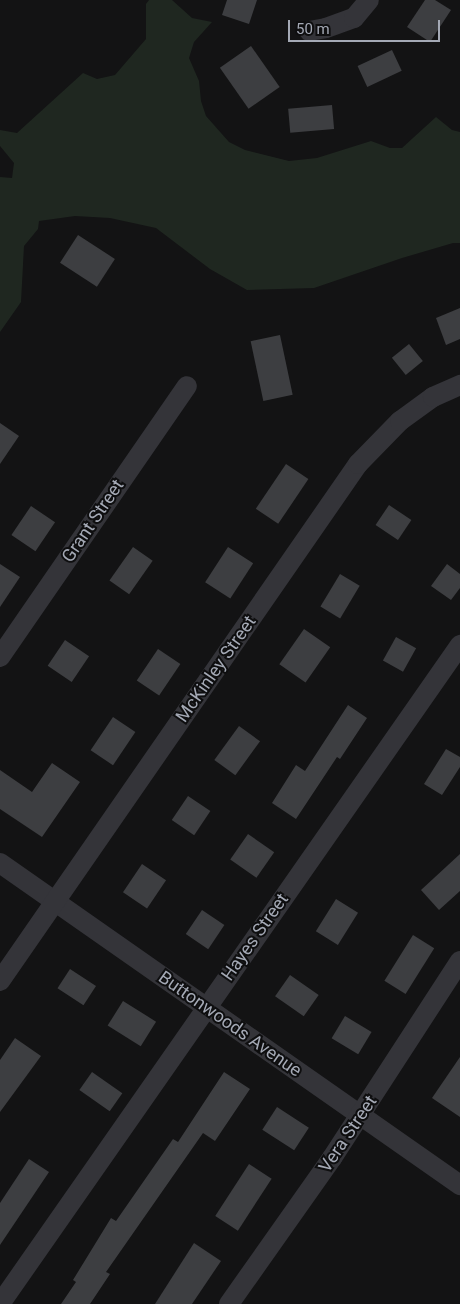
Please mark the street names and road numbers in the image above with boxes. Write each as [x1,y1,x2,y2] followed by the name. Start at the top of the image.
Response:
[57,475,129,567] street label: Grant Street
[171,612,261,726] street label: McKinley Street
[217,889,293,985] street label: Hayes Street
[154,966,306,1082] street label: Buttonwoods Avenue
[314,1091,382,1177] street label: Vera Street

